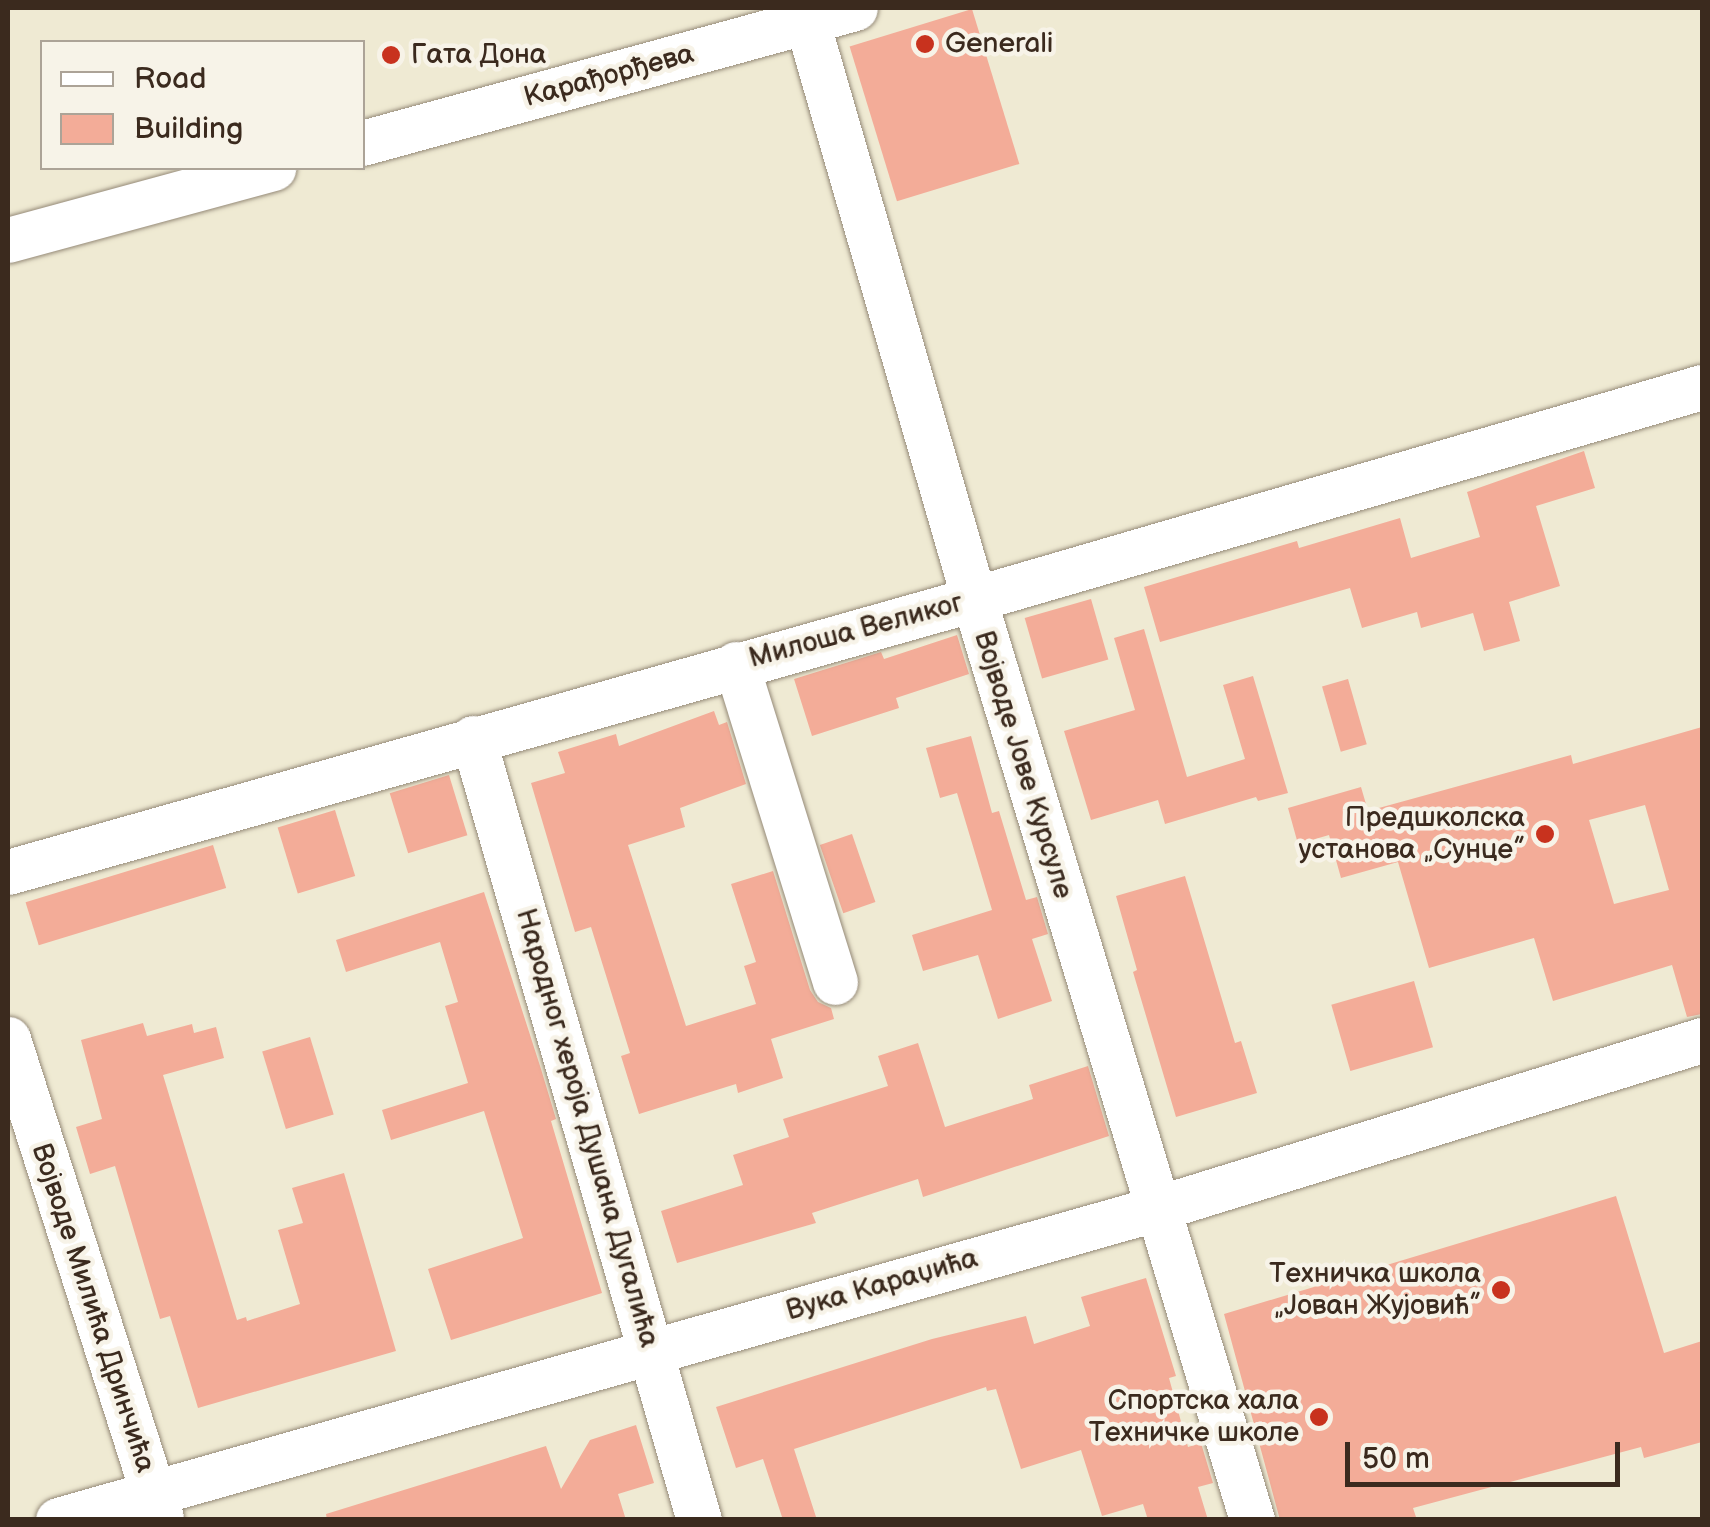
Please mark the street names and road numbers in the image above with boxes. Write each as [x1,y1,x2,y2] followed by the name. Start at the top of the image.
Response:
[520,37,698,115] street label: Карађорђева
[745,586,967,676] street label: Милоша Великог
[966,627,1080,903] street label: Војводе Јове Курсуле
[508,905,666,1351] street label: Народног хероја Душана Дугалића
[24,1139,162,1477] street label: Војводе Милића Дринчића
[782,1242,982,1328] street label: Вука Караџића

